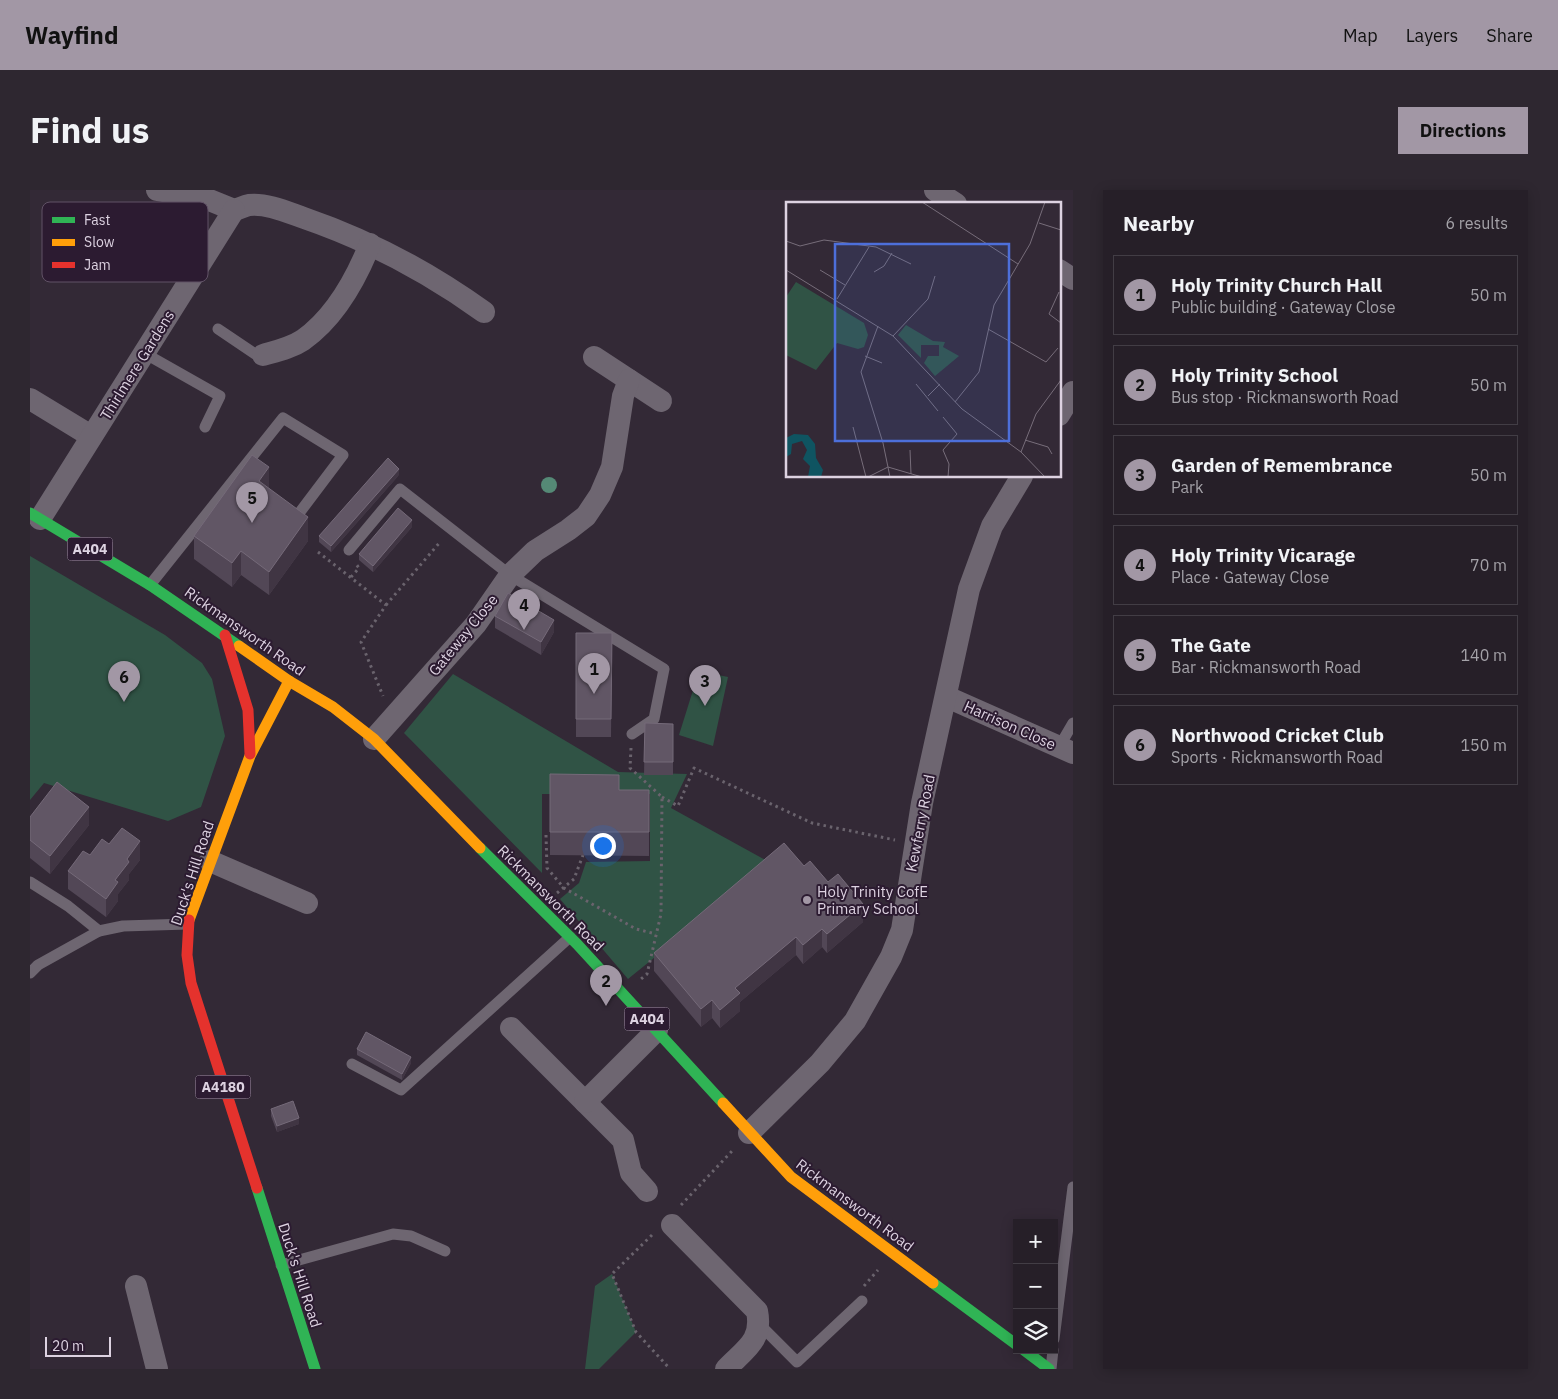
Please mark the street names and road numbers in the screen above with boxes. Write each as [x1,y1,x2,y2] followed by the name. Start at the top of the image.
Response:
[96,307,178,423] street label: Thirlmere Gardens
[68,538,112,560] road number: A404
[181,582,309,680] street label: Rickmansworth Road
[424,590,502,680] street label: Gateway Close
[961,696,1059,754] street label: Harrison Close
[901,773,939,873] street label: Kewferry Road
[166,818,218,928] street label: Duck's Hill Road
[494,841,608,955] street label: Rickmansworth Road
[624,1008,670,1031] road number: A404
[196,1076,250,1099] road number: A4180
[792,1154,918,1256] street label: Rickmansworth Road
[274,1220,326,1330] street label: Duck's Hill Road

